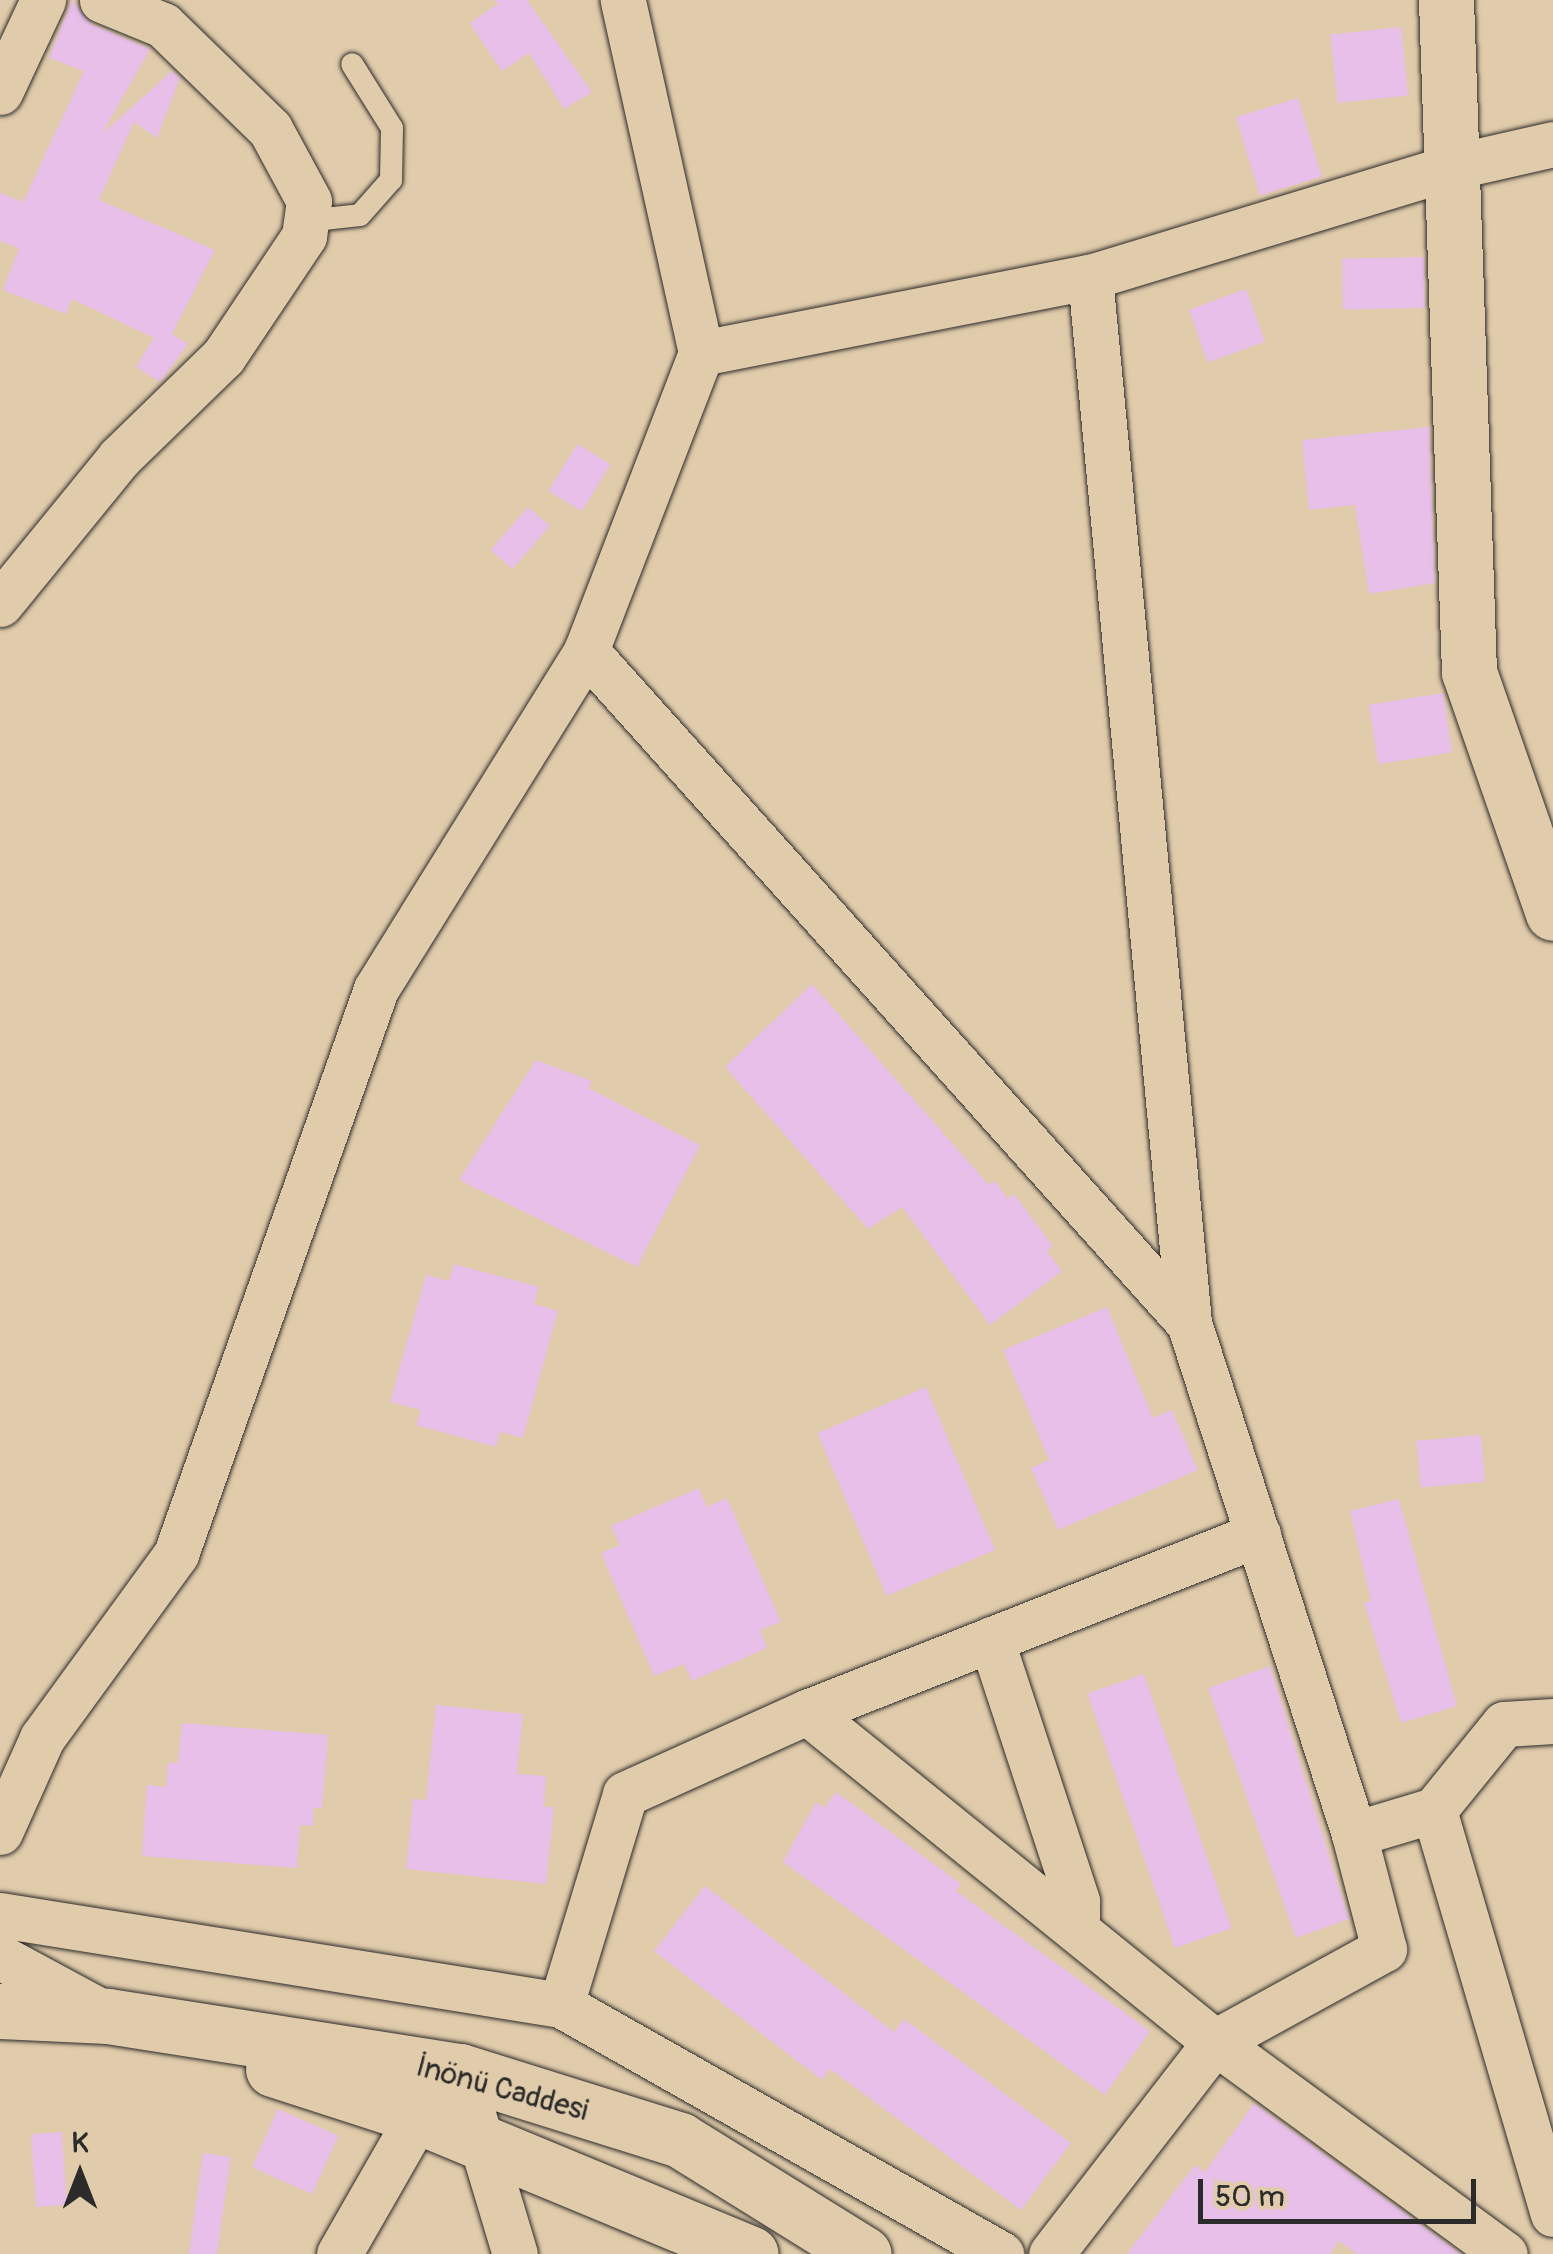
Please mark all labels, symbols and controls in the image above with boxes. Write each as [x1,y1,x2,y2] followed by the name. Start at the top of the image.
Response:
[412,2049,592,2129] street label: İnönü Caddesi
[30,2124,130,2224] north arrow
[72,2126,88,2161] text: K
[1203,2159,1480,2221] scale bar
[1215,2178,1285,2215] text: 50 m

